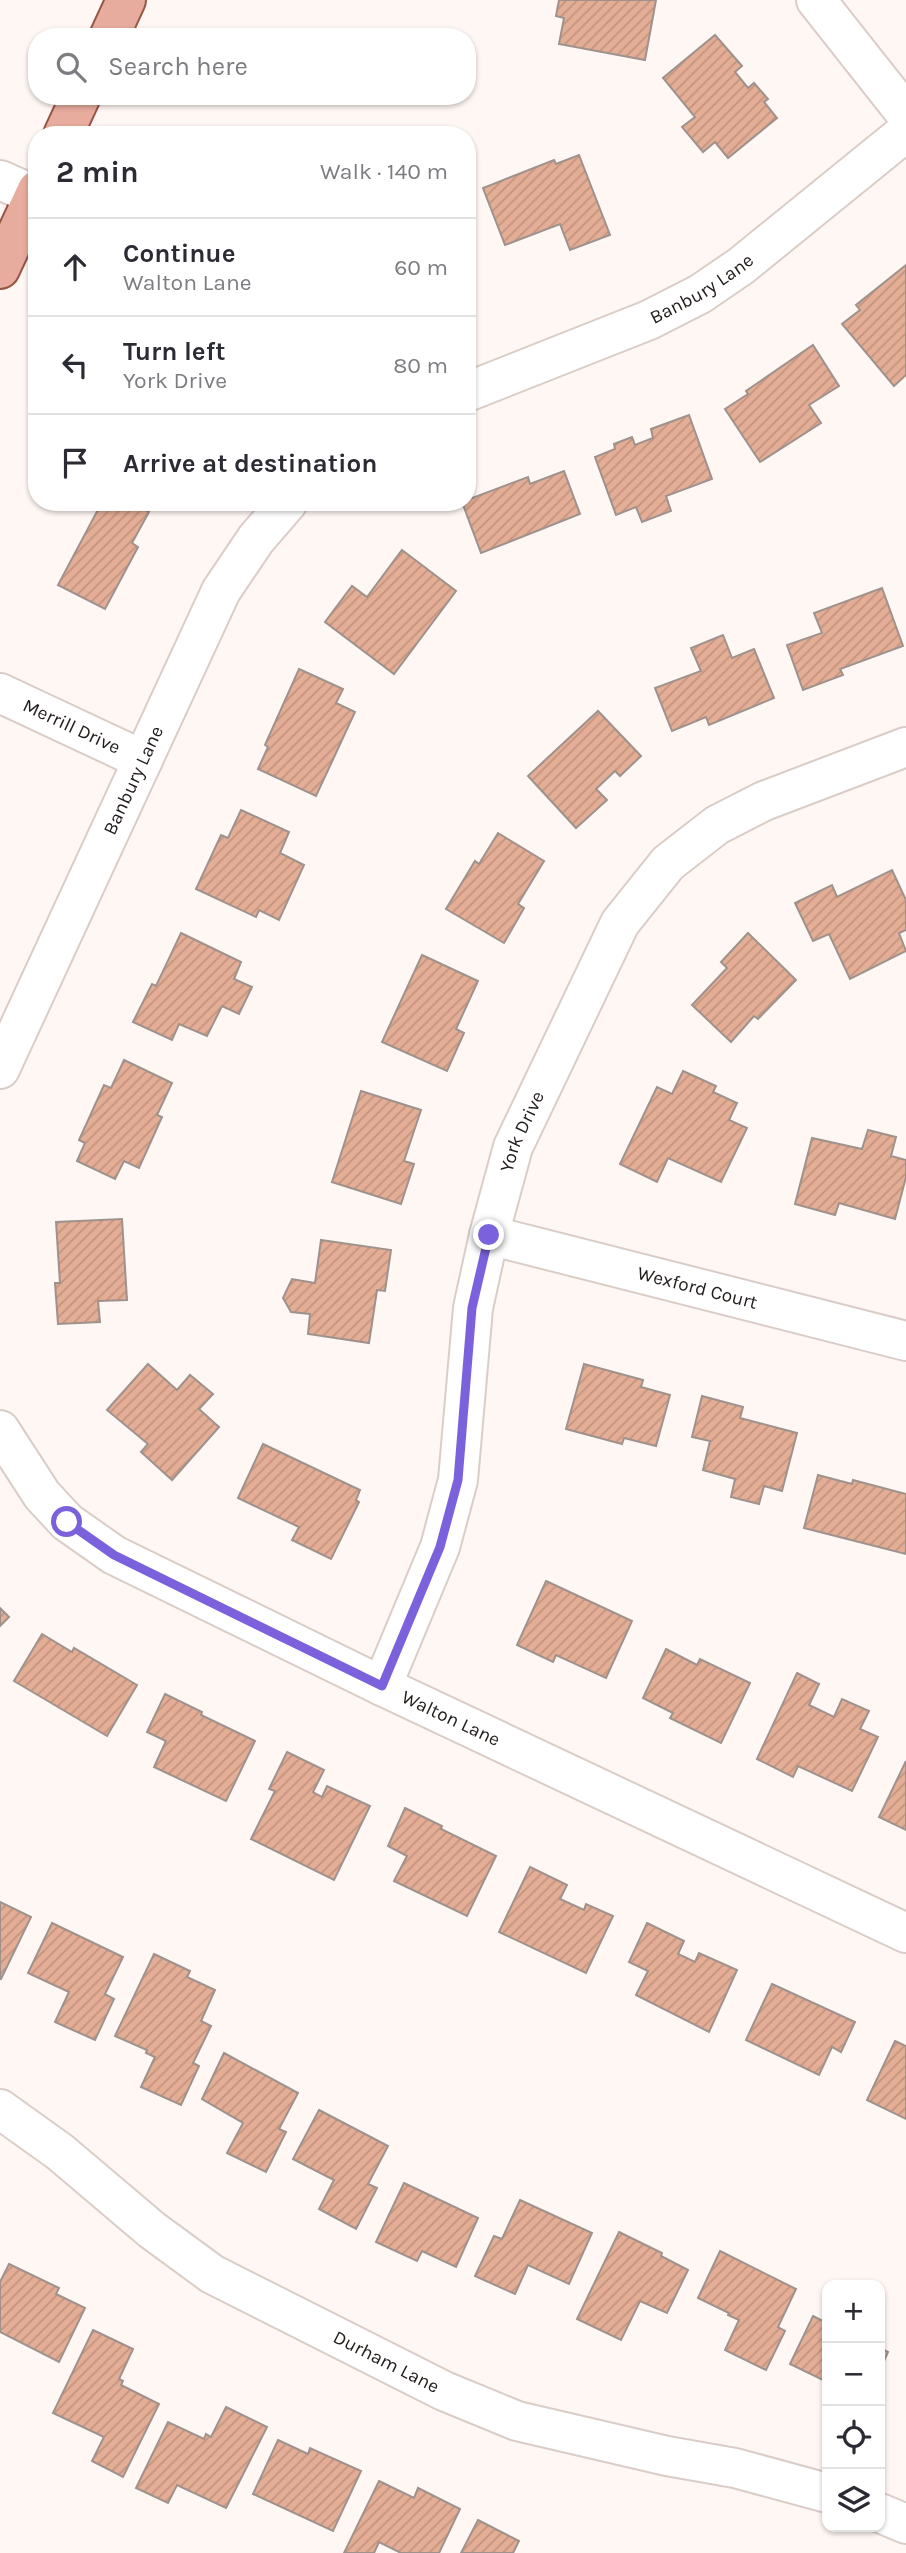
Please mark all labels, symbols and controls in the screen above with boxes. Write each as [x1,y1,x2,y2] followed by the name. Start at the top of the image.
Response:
[28,28,476,105] search box
[52,48,90,86] icon: search
[108,51,248,82] text: Search here
[56,154,139,190] text: 2 min
[320,158,448,185] text: Walk · 140 m
[123,238,235,269] text: Continue
[56,248,94,286] icon: ahead
[646,249,758,329] street label: Banbury Lane
[394,254,448,281] text: 60 m
[123,269,252,296] text: Walton Lane
[123,336,225,367] text: Turn left
[56,346,94,384] icon: left
[393,352,448,379] text: 80 m
[123,367,227,394] text: York Drive
[56,444,94,482] icon: arrive
[123,448,377,479] text: Arrive at destination
[19,694,124,759] street label: Merrill Drive
[99,722,168,838] street label: Banbury Lane
[496,1088,549,1175] street label: York Drive
[473,1219,504,1250] route end
[635,1262,760,1314] street label: Wexford Court
[51,1506,82,1537] route start
[398,1686,504,1751] street label: Walton Lane
[822,2280,885,2532] map controls
[822,2280,885,2343] button: +
[330,2326,443,2398] street label: Durham Lane
[822,2343,885,2406] button: −
[822,2406,885,2469] button: locate
[822,2469,885,2532] button: layers

